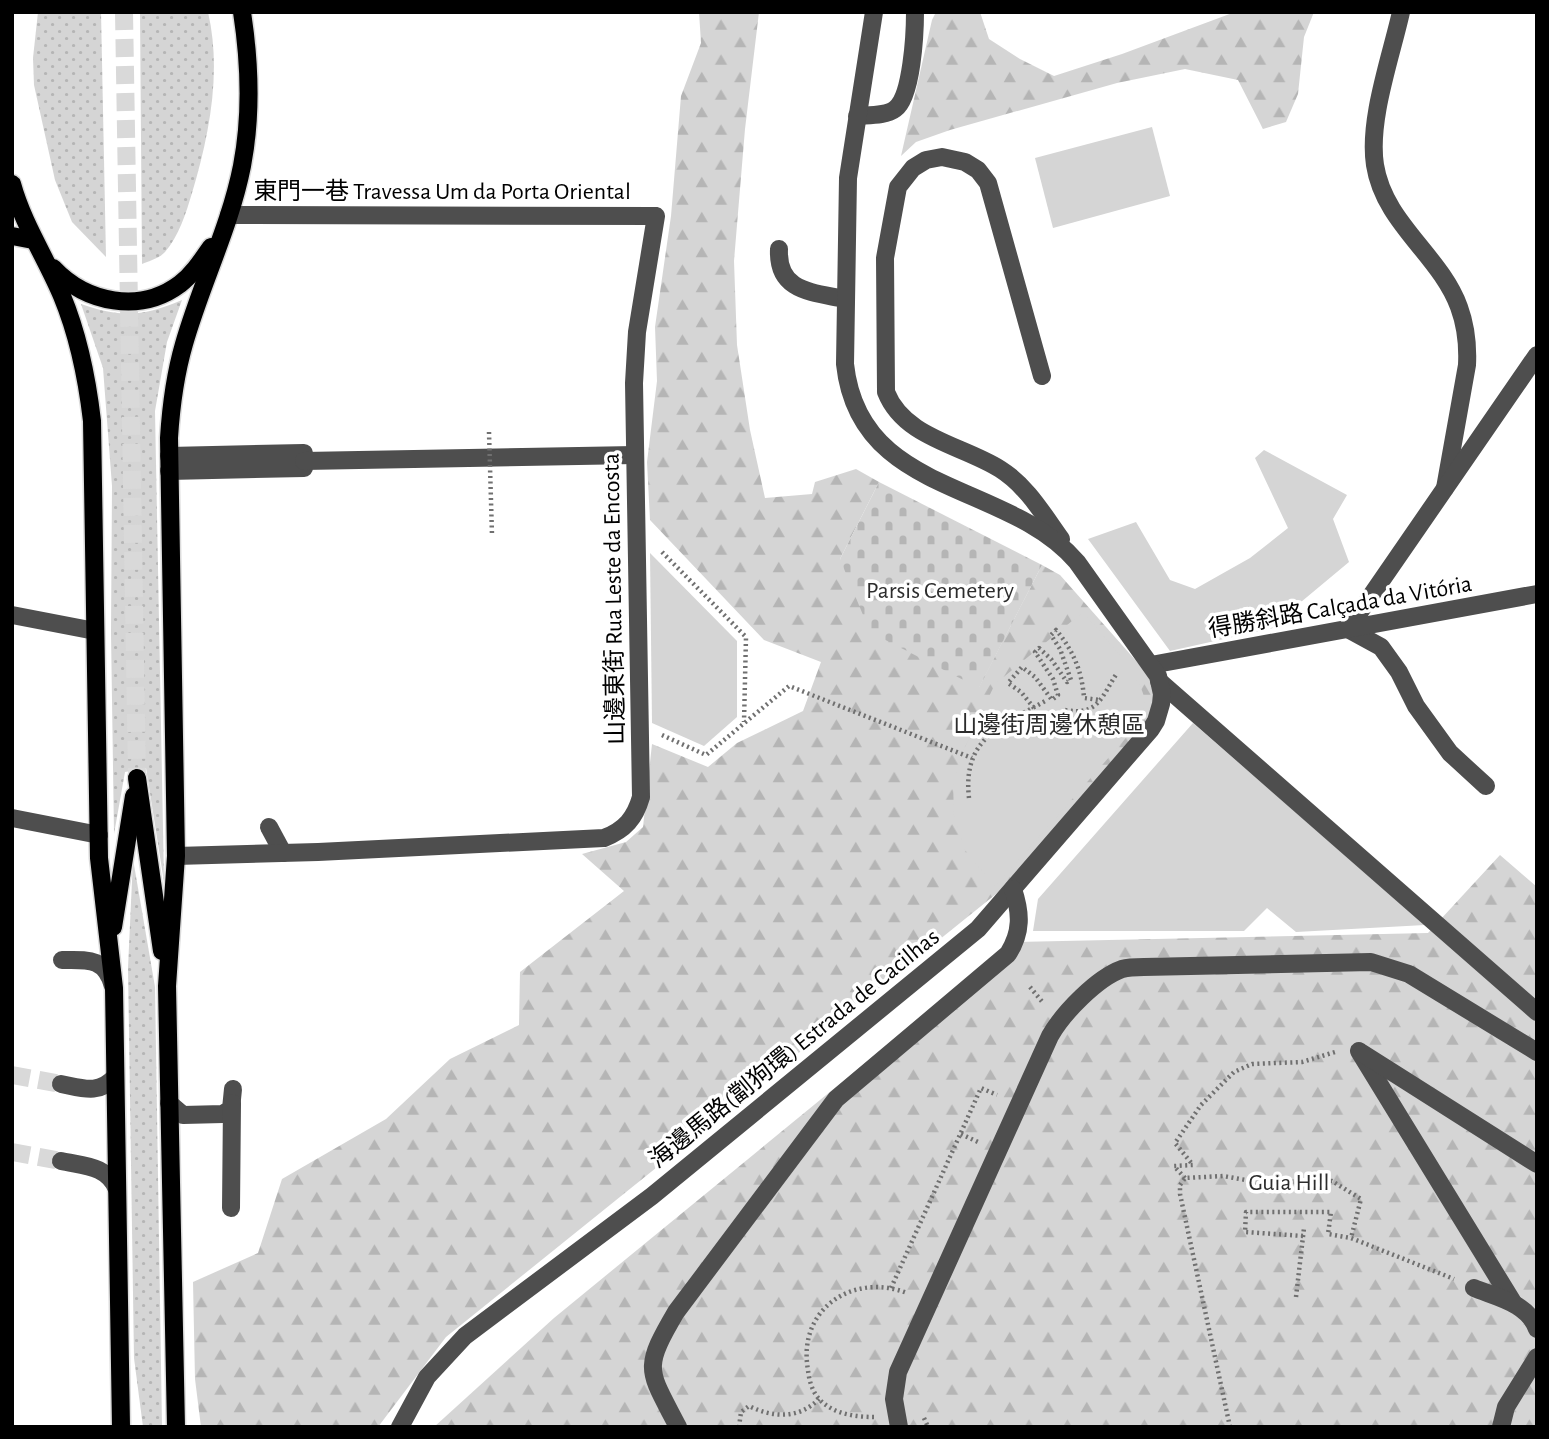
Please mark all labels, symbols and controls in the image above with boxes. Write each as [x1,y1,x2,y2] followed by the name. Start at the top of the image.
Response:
[253,178,631,204] street label: 東門一巷 Travessa Um da Porta Oriental
[597,453,629,745] street label: 山邊東街 Rua Leste da Encosta
[1206,570,1474,642] street label: 得勝斜路 Calçada da Vitória
[866,579,1014,603] park label: Parsis Cemetery
[953,712,1145,738] park label: 山邊街周邊休憩區
[644,923,944,1173] street label: 海邊馬路(劏狗環) Estrada de Cacilhas
[1248,1171,1330,1195] park label: Guia Hill

